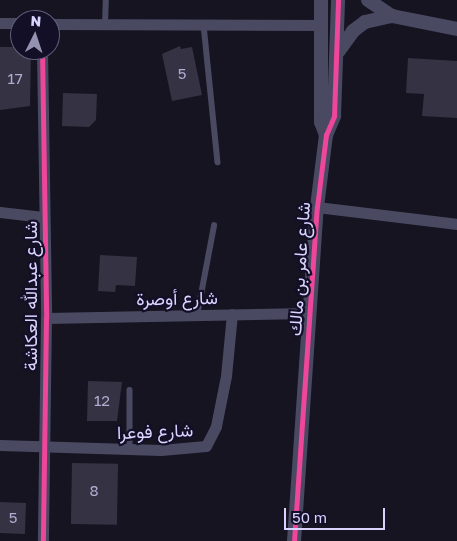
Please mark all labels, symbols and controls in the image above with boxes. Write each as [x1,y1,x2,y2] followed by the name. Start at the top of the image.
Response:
[10,10,60,60] north arrow
[30,12,42,29] text: N
[178,65,186,83] house number: 5
[7,70,23,88] house number: 17
[284,201,314,337] street label: شارع عامر بن مالك
[19,221,41,371] street label: شارع عبدالله العكاشة
[136,286,218,310] street label: شارع أوصرة
[94,392,110,410] house number: 12
[117,419,193,443] street label: شارع فوعرا
[89,482,99,500] house number: 8
[287,498,388,530] scale bar
[292,508,327,526] text: 50 m
[9,509,17,527] house number: 5

